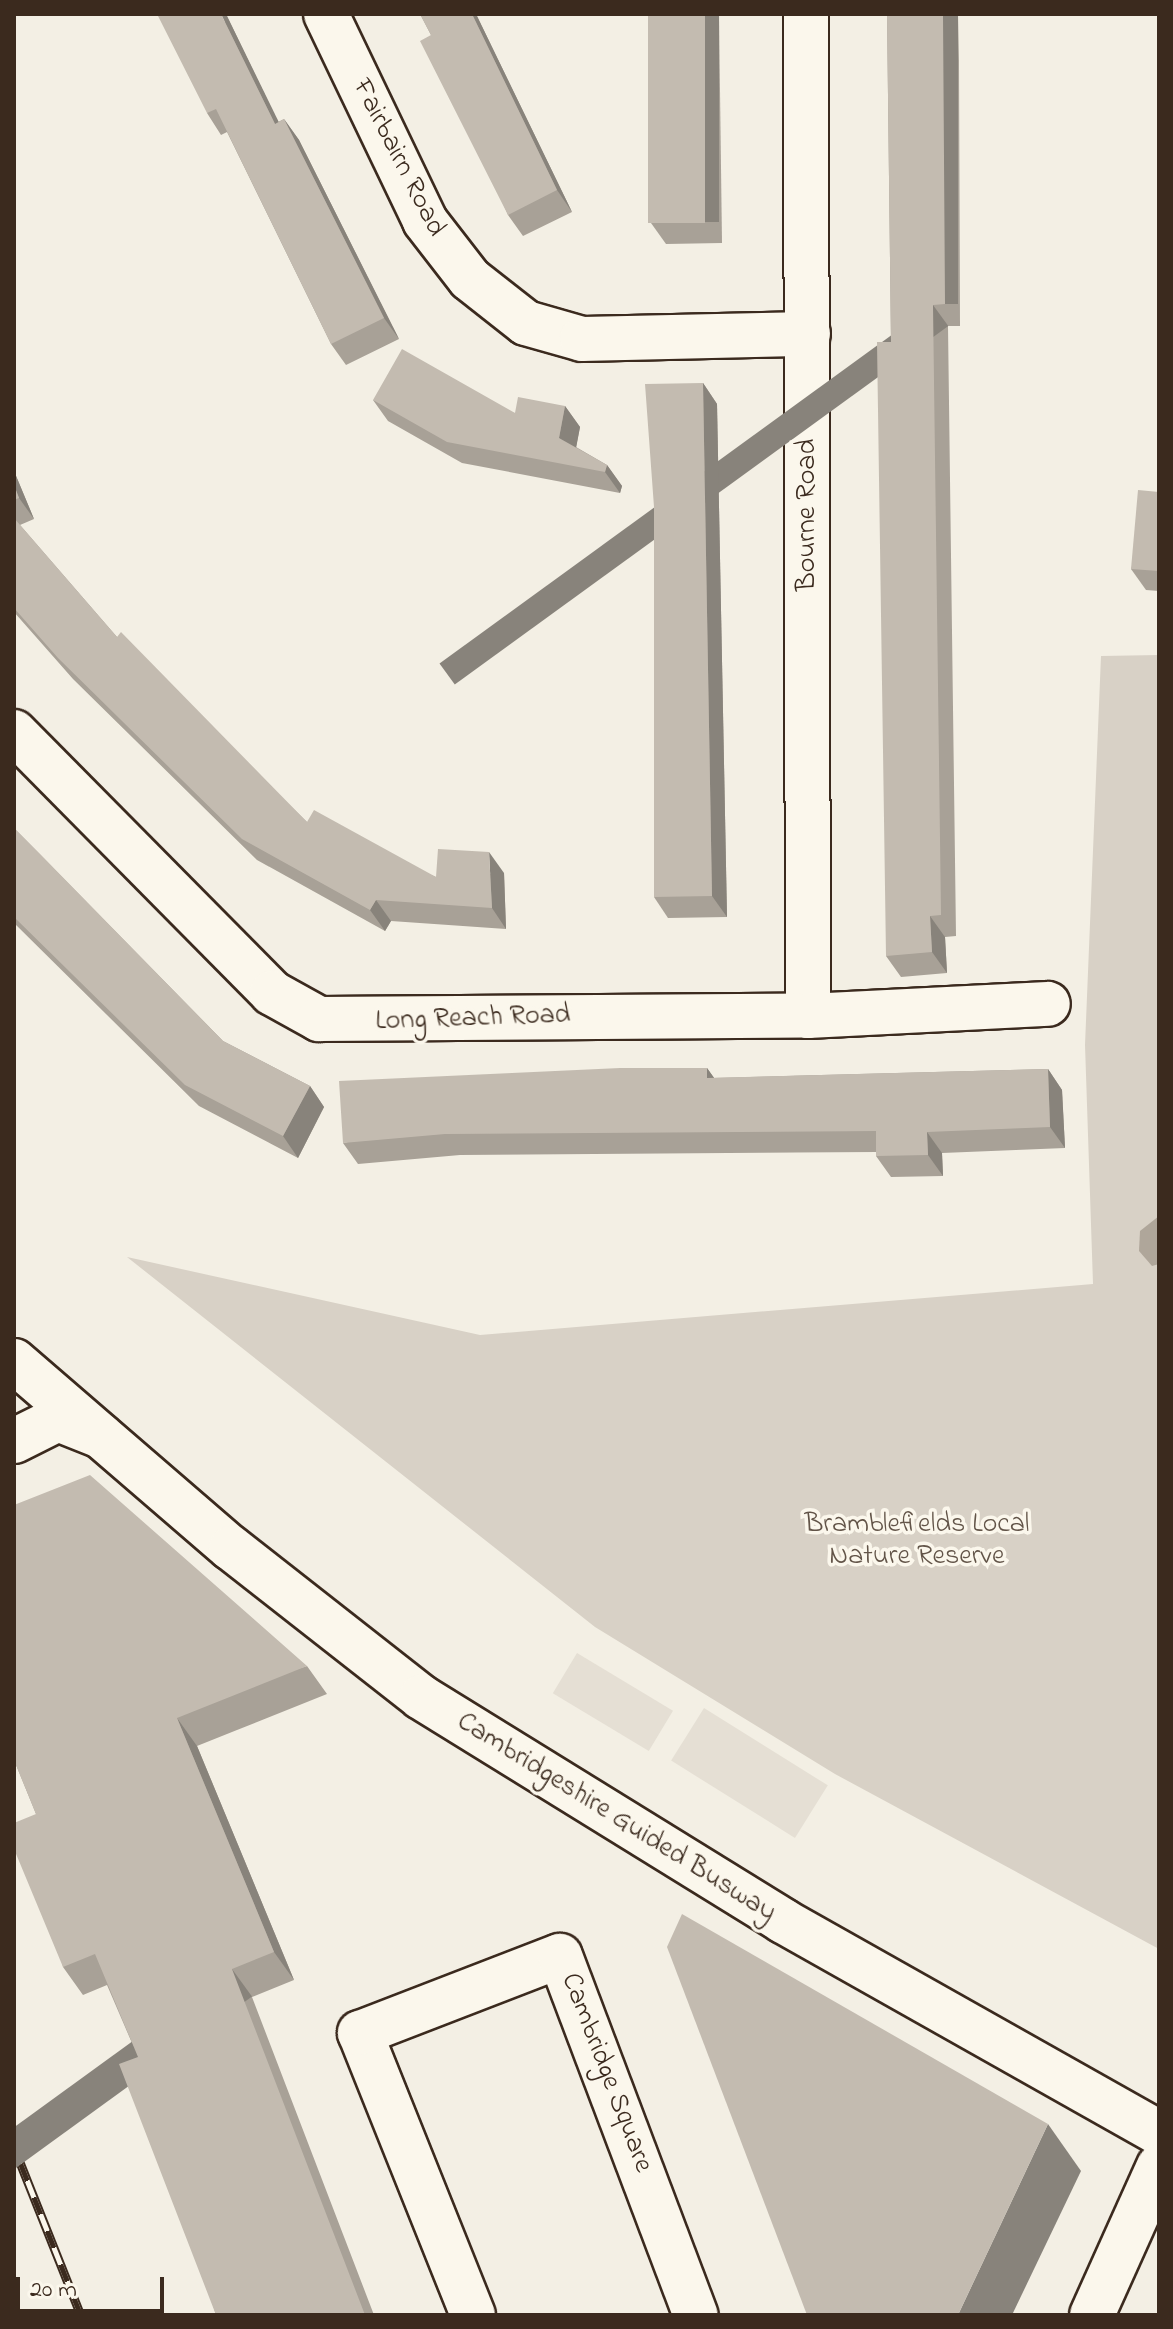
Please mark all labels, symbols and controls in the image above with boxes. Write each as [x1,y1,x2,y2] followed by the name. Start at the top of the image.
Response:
[344,74,452,242] street label: Fairbairn Road
[791,439,825,591] street label: Bourne Road
[375,999,571,1039] street label: Long Reach Road
[804,1508,1030,1574] park label: Bramblefields Local Nature Reserve
[450,1706,782,1930] street label: Cambridgeshire Guided Busway
[553,1969,659,2177] street label: Cambridge Square
[20,2261,168,2311] scale bar
[30,2273,77,2308] text: 20 m

